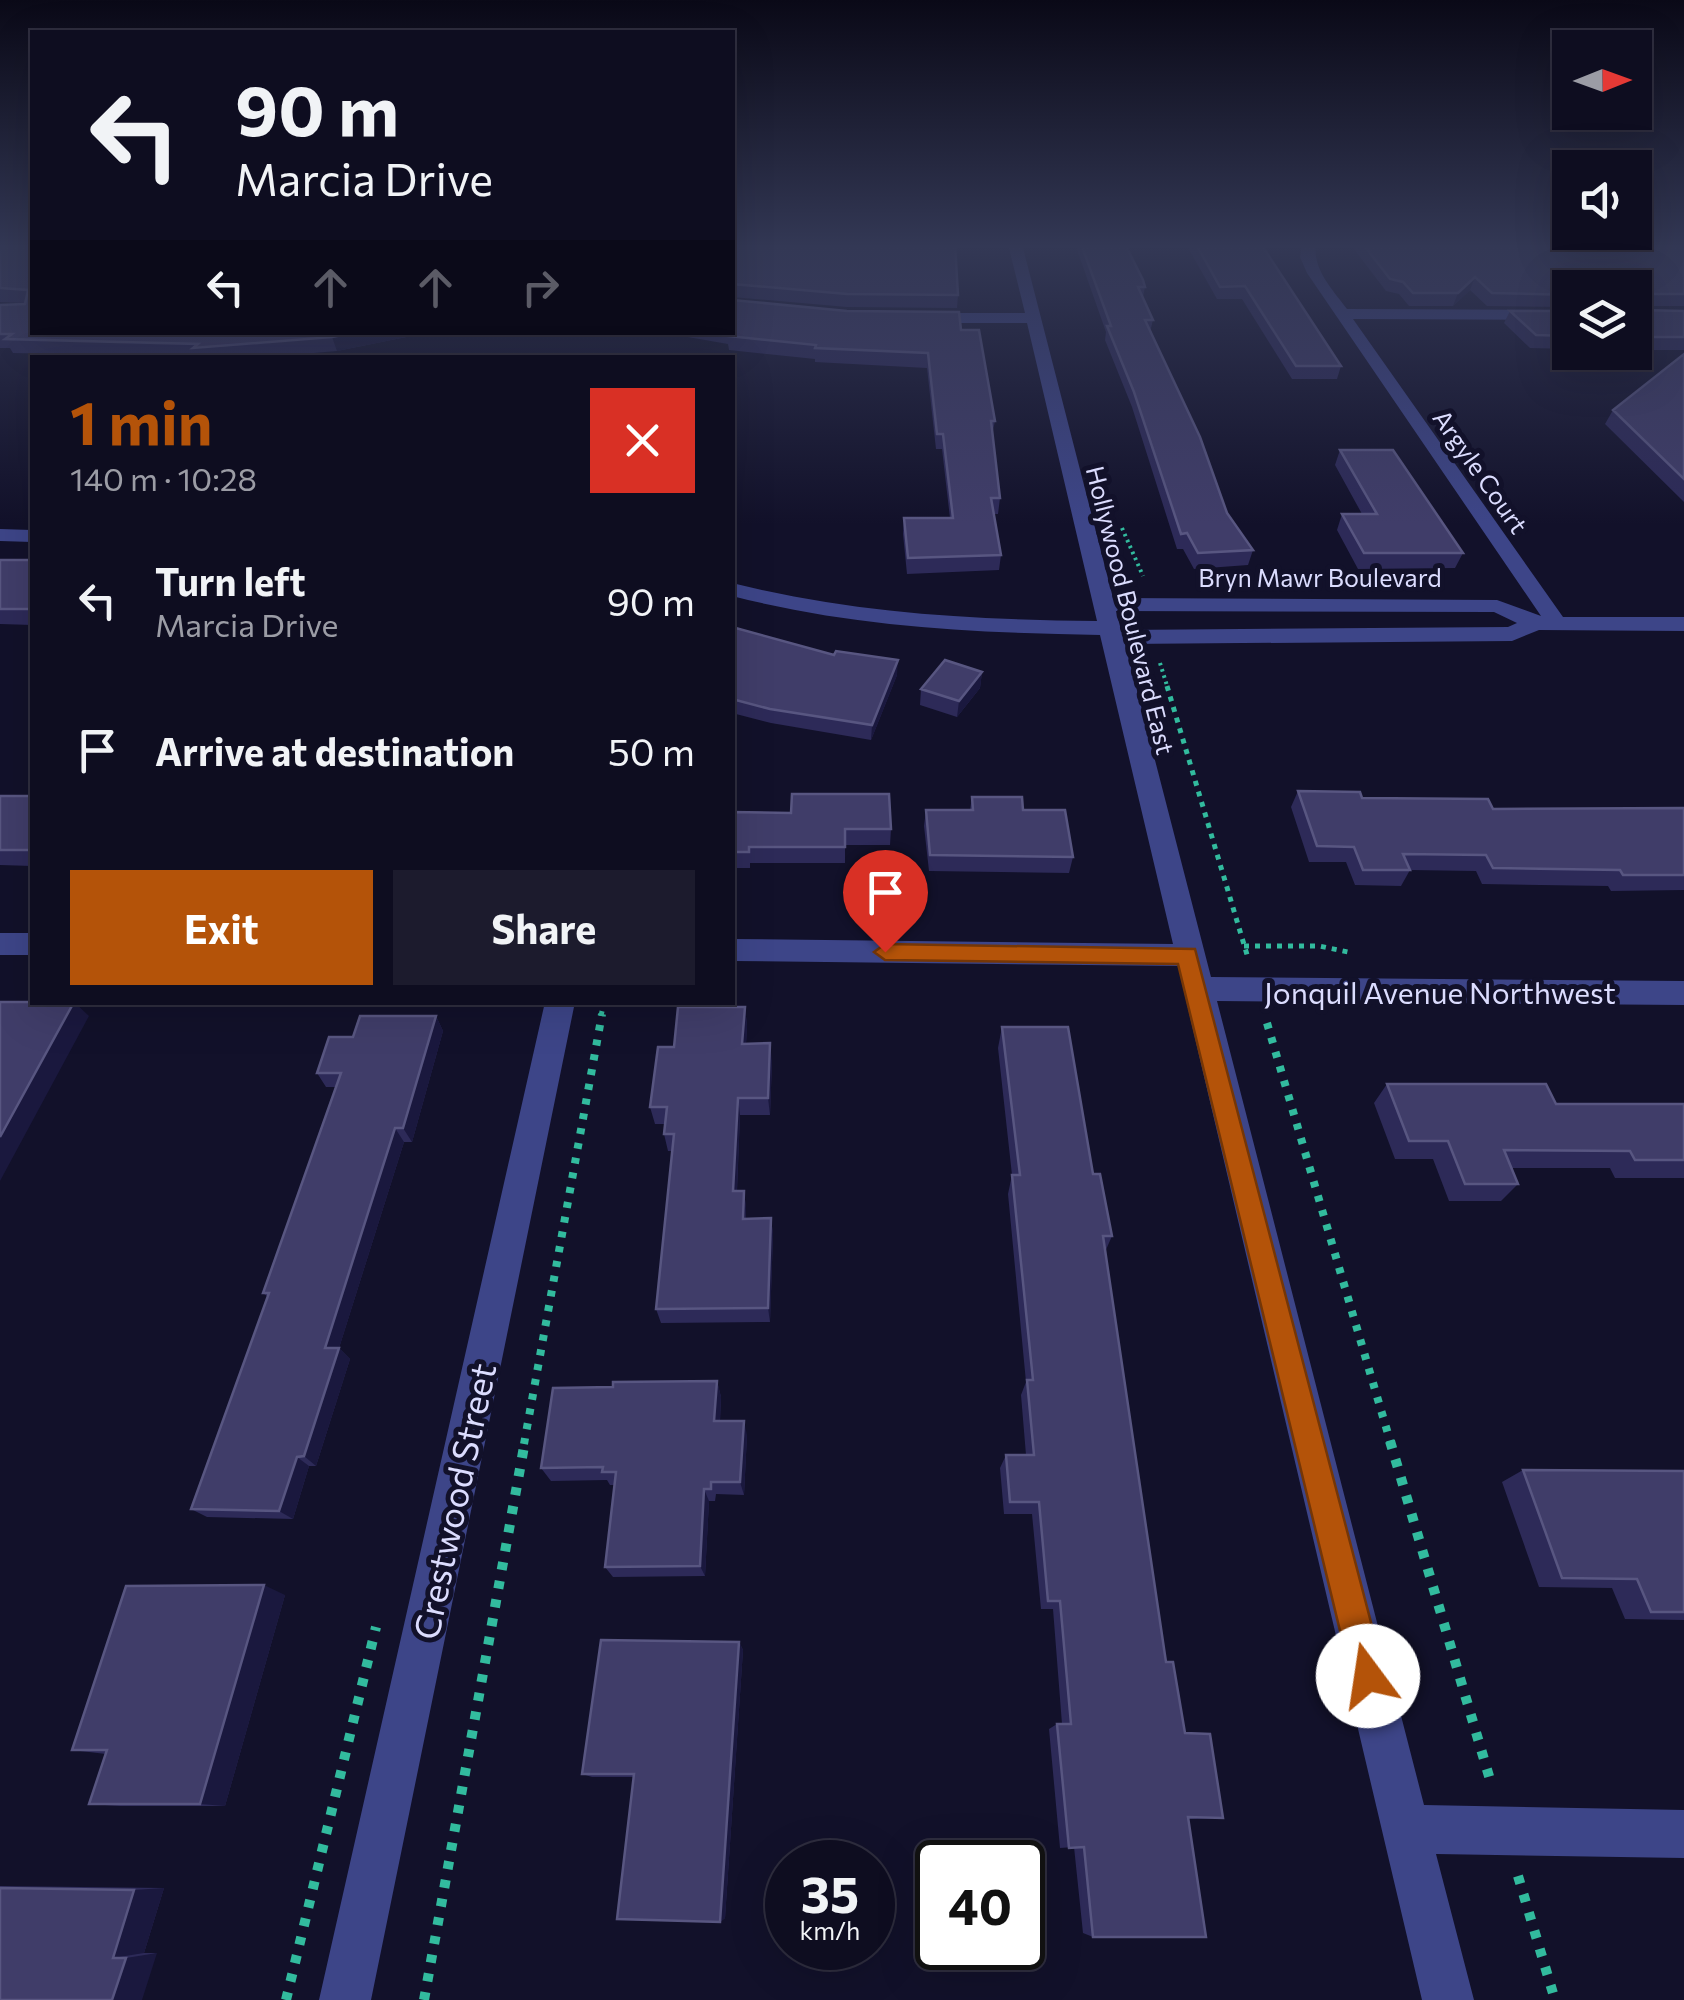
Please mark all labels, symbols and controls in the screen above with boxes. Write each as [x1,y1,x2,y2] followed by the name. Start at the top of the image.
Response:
[1552,30,1652,130] north arrow
[1552,30,1652,370] map controls
[235,65,399,150] text: 90 m
[70,70,200,200] icon: left
[235,150,493,205] text: Marcia Drive
[1552,150,1652,250] button: sound
[198,260,253,315] icon: left
[303,260,358,315] icon: ahead
[408,260,463,315] icon: ahead
[513,260,568,315] icon: right
[1552,270,1652,370] button: layers
[70,384,212,457] text: 1 min
[590,388,695,493] button: close
[1427,403,1535,539] street label: Argyle Court
[70,458,257,498] text: 140 m · 10:28
[1081,463,1181,757] street label: Hollywood Boulevard East
[155,557,306,604] text: Turn left
[1198,562,1442,592] street label: Bryn Mawr Boulevard
[70,573,125,628] icon: left
[607,577,695,624] text: 90 m
[155,604,339,644] text: Marcia Drive
[70,723,125,778] icon: arrive
[155,727,514,774] text: Arrive at destination
[608,727,695,774] text: 50 m
[843,850,928,953] pin
[858,865,913,920] icon: arrive
[70,870,373,985] button: Exit
[393,870,695,985] button: Share
[1264,973,1616,1010] street label: Jonquil Avenue Northwest
[403,1359,503,1643] street label: Crestwood Street
[1316,1624,1420,1728] position arrow
[915,1840,1045,1970] speed limit sign: 40
[801,1862,859,1923] text: 35
[800,1915,860,1945] text: km/h

